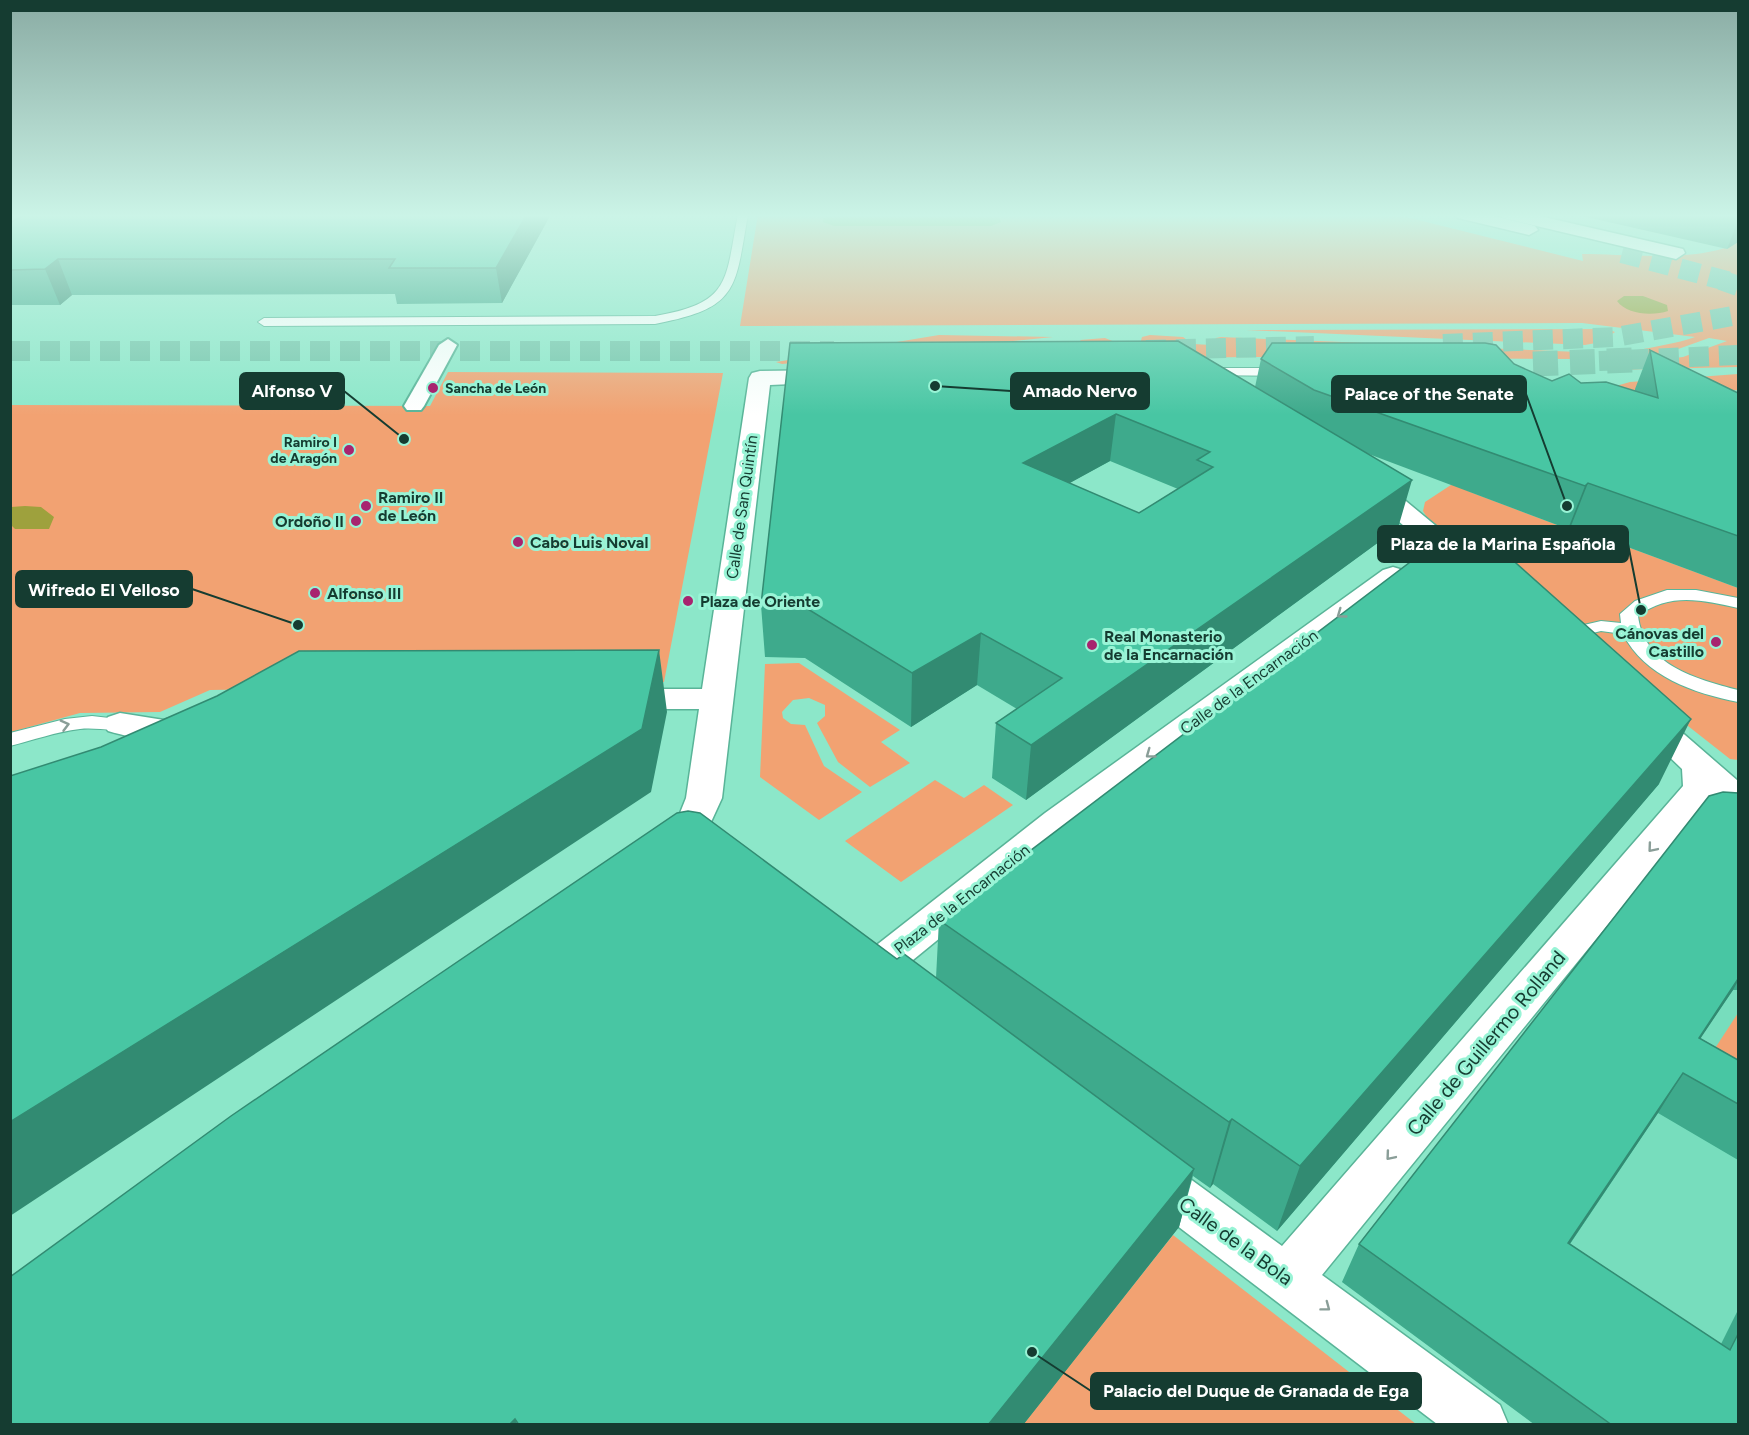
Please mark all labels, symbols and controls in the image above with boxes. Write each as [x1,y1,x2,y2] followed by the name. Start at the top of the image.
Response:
[240,373,344,409] callout: Alfonso V
[1011,373,1149,409] callout: Amado Nervo
[1332,376,1526,412] callout: Palace of the Senate
[252,380,332,402] text: Alfonso V
[445,380,546,397] place label: Sancha de León
[1023,380,1137,402] text: Amado Nervo
[426,381,440,395] marker: Sancha de León
[1344,383,1514,405] text: Palace of the Senate
[270,434,337,467] place label: Ramiro I de Aragón
[722,434,762,580] street label: Calle de San Quintín
[342,443,356,457] marker: Ramiro I de Aragón
[378,488,443,525] place label: Ramiro II de León
[359,499,373,513] marker: Ramiro II de León
[275,512,344,531] place label: Ordoño II
[349,514,363,528] marker: Ordoño II
[1378,526,1628,562] callout: Plaza de la Marina Española
[530,533,648,552] place label: Cabo Luis Noval
[1390,533,1616,555] text: Plaza de la Marina Española
[511,535,525,549] marker: Cabo Luis Noval
[16,571,192,607] callout: Wifredo El Velloso
[28,579,180,601] text: Wifredo El Velloso
[327,584,401,603] place label: Alfonso III
[308,586,322,600] marker: Alfonso III
[700,592,820,611] place label: Plaza de Oriente
[681,594,695,608] marker: Plaza de Oriente
[1337,607,1348,618] one-way arrow
[1615,624,1704,661] place label: Cánovas del Castillo
[1177,626,1322,738] street label: Calle de la Encarnación
[1104,627,1233,664] place label: Real Monasterio de la Encarnación
[1709,635,1723,649] marker: Cánovas del Castillo
[1085,638,1099,652] marker: Real Monasterio de la Encarnación
[60,720,70,733] one-way arrow
[1146,747,1157,758] one-way arrow
[890,840,1034,958] street label: Plaza de la Encarnación
[1648,841,1659,852] one-way arrow
[1402,946,1570,1140] street label: Calle de Guillermo Rolland
[1386,1149,1397,1160] one-way arrow
[1174,1192,1298,1290] street label: Calle de la Bola
[1319,1300,1330,1311] one-way arrow
[1091,1373,1421,1409] callout: Palacio del Duque de Granada de Ega
[1103,1380,1409,1402] text: Palacio del Duque de Granada de Ega

